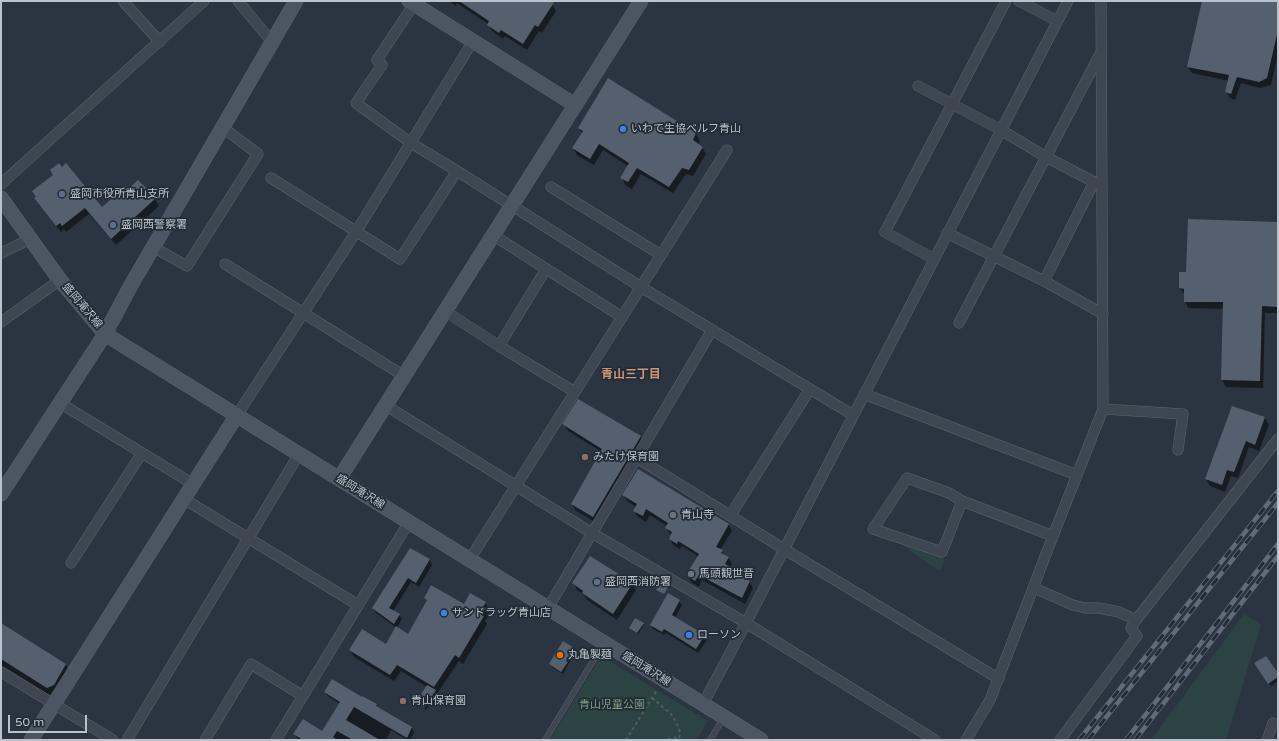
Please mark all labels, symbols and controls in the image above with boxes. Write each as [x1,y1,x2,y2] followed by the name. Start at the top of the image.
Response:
[631,122,741,136] place label: いわて生協ベルフ青山
[618,124,628,134] marker: いわて生協ベルフ青山
[70,187,169,201] place label: 盛岡市役所青山支所
[57,189,67,199] marker: 盛岡市役所青山支所
[121,218,187,232] place label: 盛岡西警察署
[108,220,118,230] marker: 盛岡西警察署
[59,281,105,331] street label: 盛岡滝沢線
[601,368,661,382] district label: 青山三丁目
[593,450,659,464] place label: みたけ保育園
[580,452,590,462] marker: みたけ保育園
[333,472,387,512] street label: 盛岡滝沢線
[681,508,714,522] place label: 青山寺
[668,510,678,520] marker: 青山寺
[699,567,754,581] place label: 馬頭観世音
[686,569,696,579] marker: 馬頭観世音
[605,575,671,589] place label: 盛岡西消防署
[592,577,602,587] marker: 盛岡西消防署
[452,606,551,620] place label: サンドラッグ青山店
[439,608,449,618] marker: サンドラッグ青山店
[697,628,741,642] place label: ローソン
[684,630,694,640] marker: ローソン
[568,648,612,662] place label: 丸亀製麺
[619,649,673,689] street label: 盛岡滝沢線
[555,650,565,660] marker: 丸亀製麺
[411,694,466,708] place label: 青山保育園
[398,696,408,706] marker: 青山保育園
[579,698,645,712] park label: 青山児童公園
[10,707,89,733] scale bar
[15,715,44,729] text: 50 m

